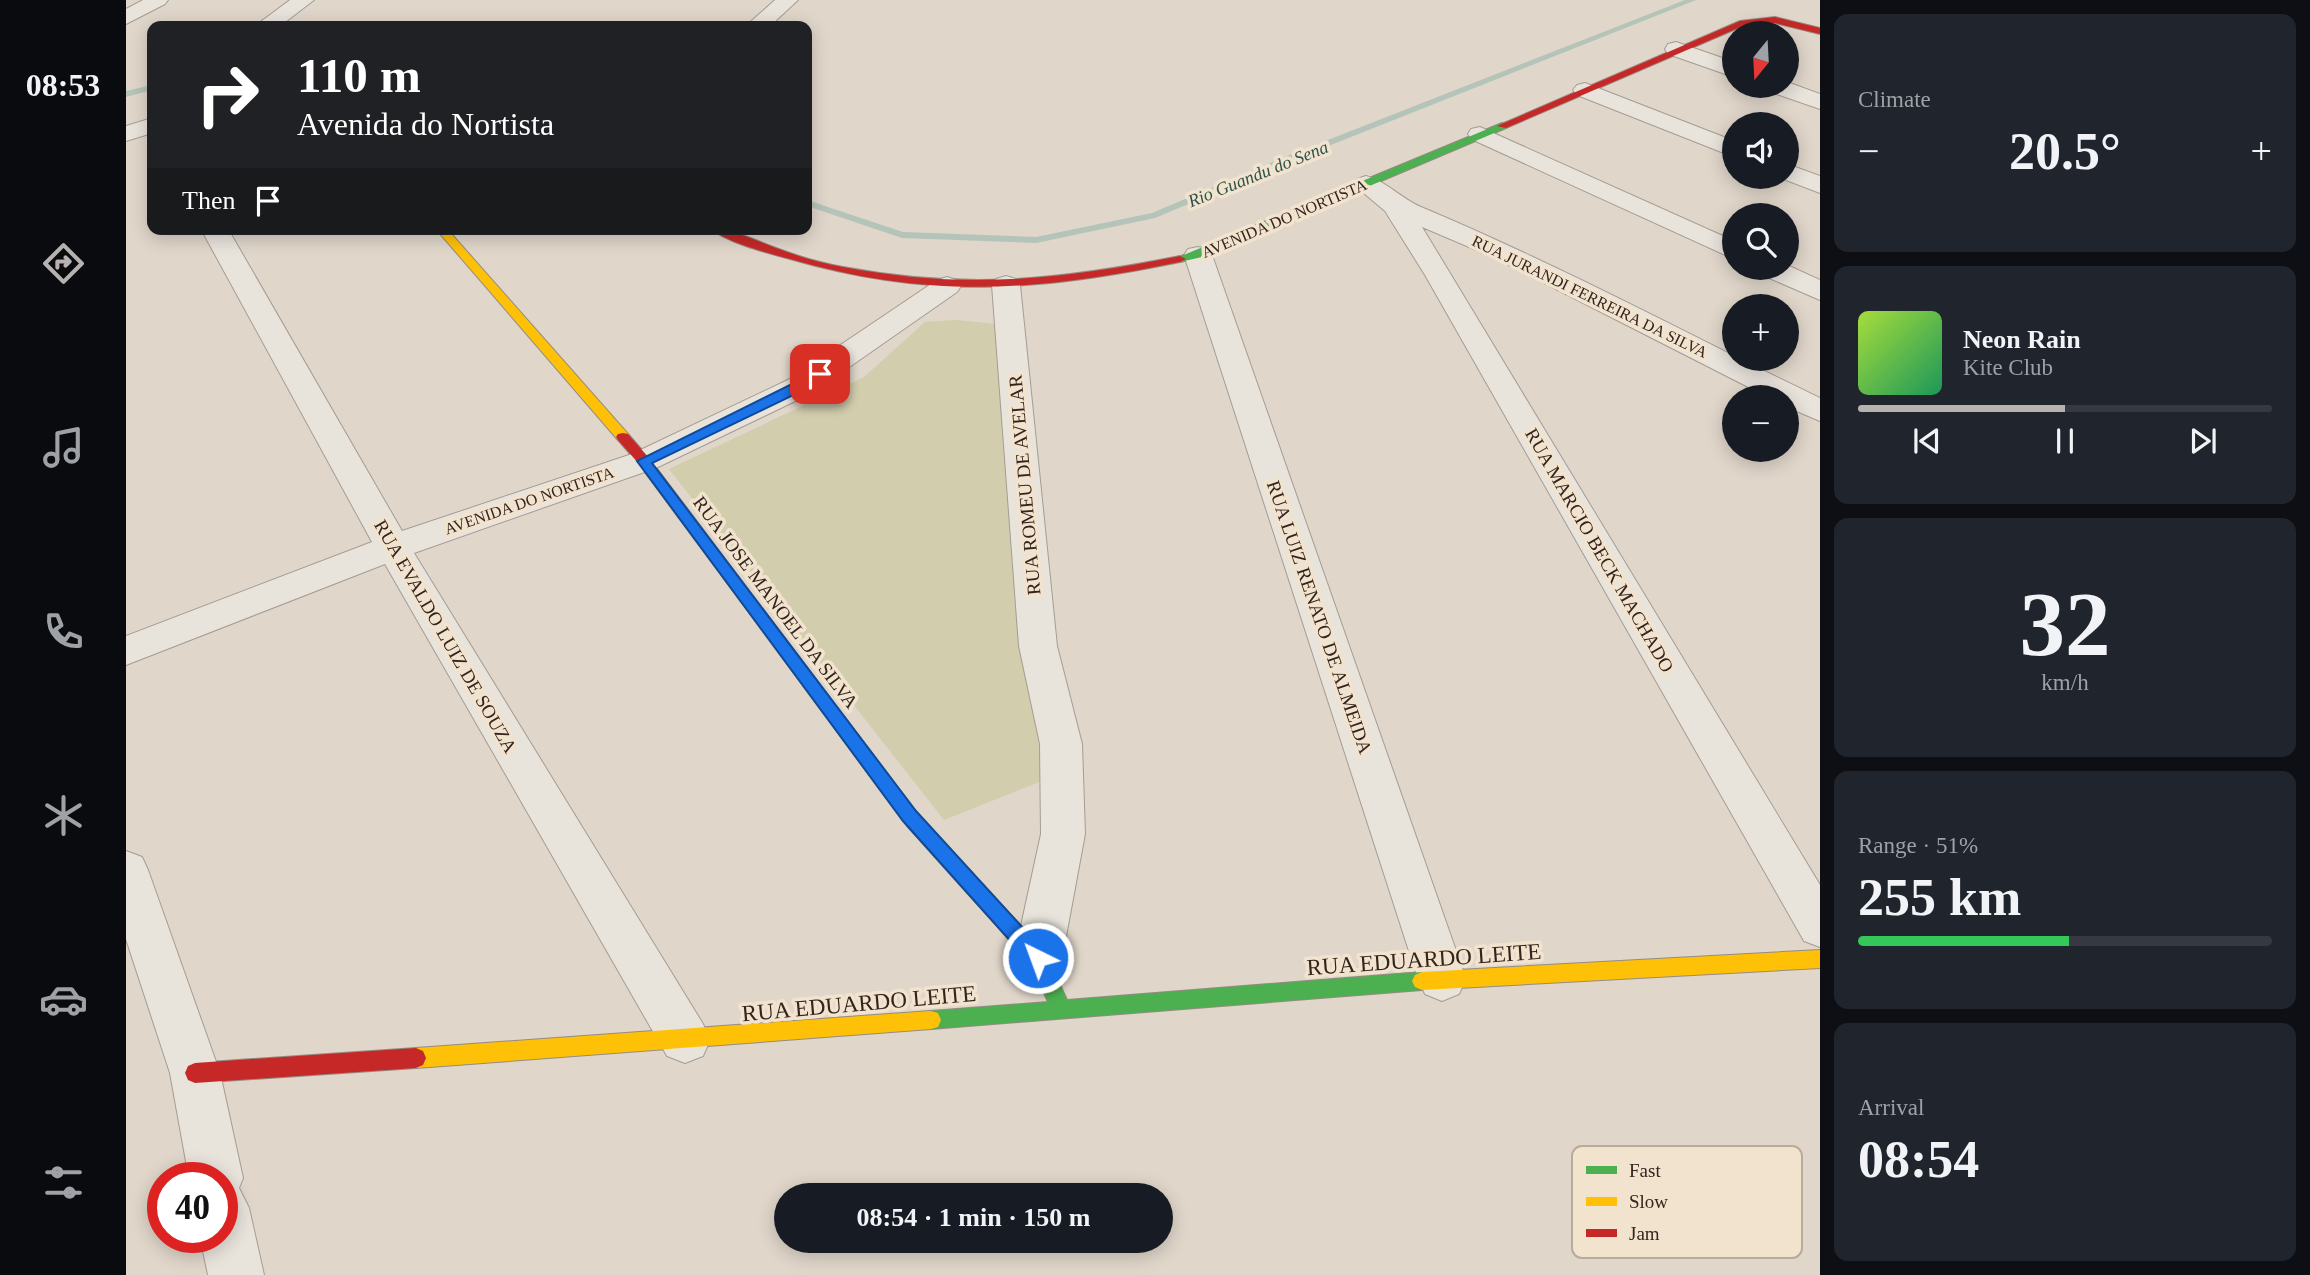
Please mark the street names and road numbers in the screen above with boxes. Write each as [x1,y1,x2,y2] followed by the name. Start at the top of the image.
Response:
[1199,176,1370,261] street label: AVENIDA DO NORTISTA
[1469,232,1711,361] street label: RUA JURANDI FERREIRA DA SILVA
[1004,374,1045,596] street label: RUA ROMEU DE AVELAR
[1521,425,1678,676] street label: RUA MARCIO BECK MACHADO
[442,463,616,537] street label: AVENIDA DO NORTISTA
[1263,478,1376,757] street label: RUA LUIZ RENATO DE ALMEIDA
[689,492,862,713] street label: RUA JOSE MANOEL DA SILVA
[370,516,521,757] street label: RUA EVALDO LUIZ DE SOUZA
[1306,939,1542,980] street label: RUA EDUARDO LEITE
[741,981,977,1026] street label: RUA EDUARDO LEITE

